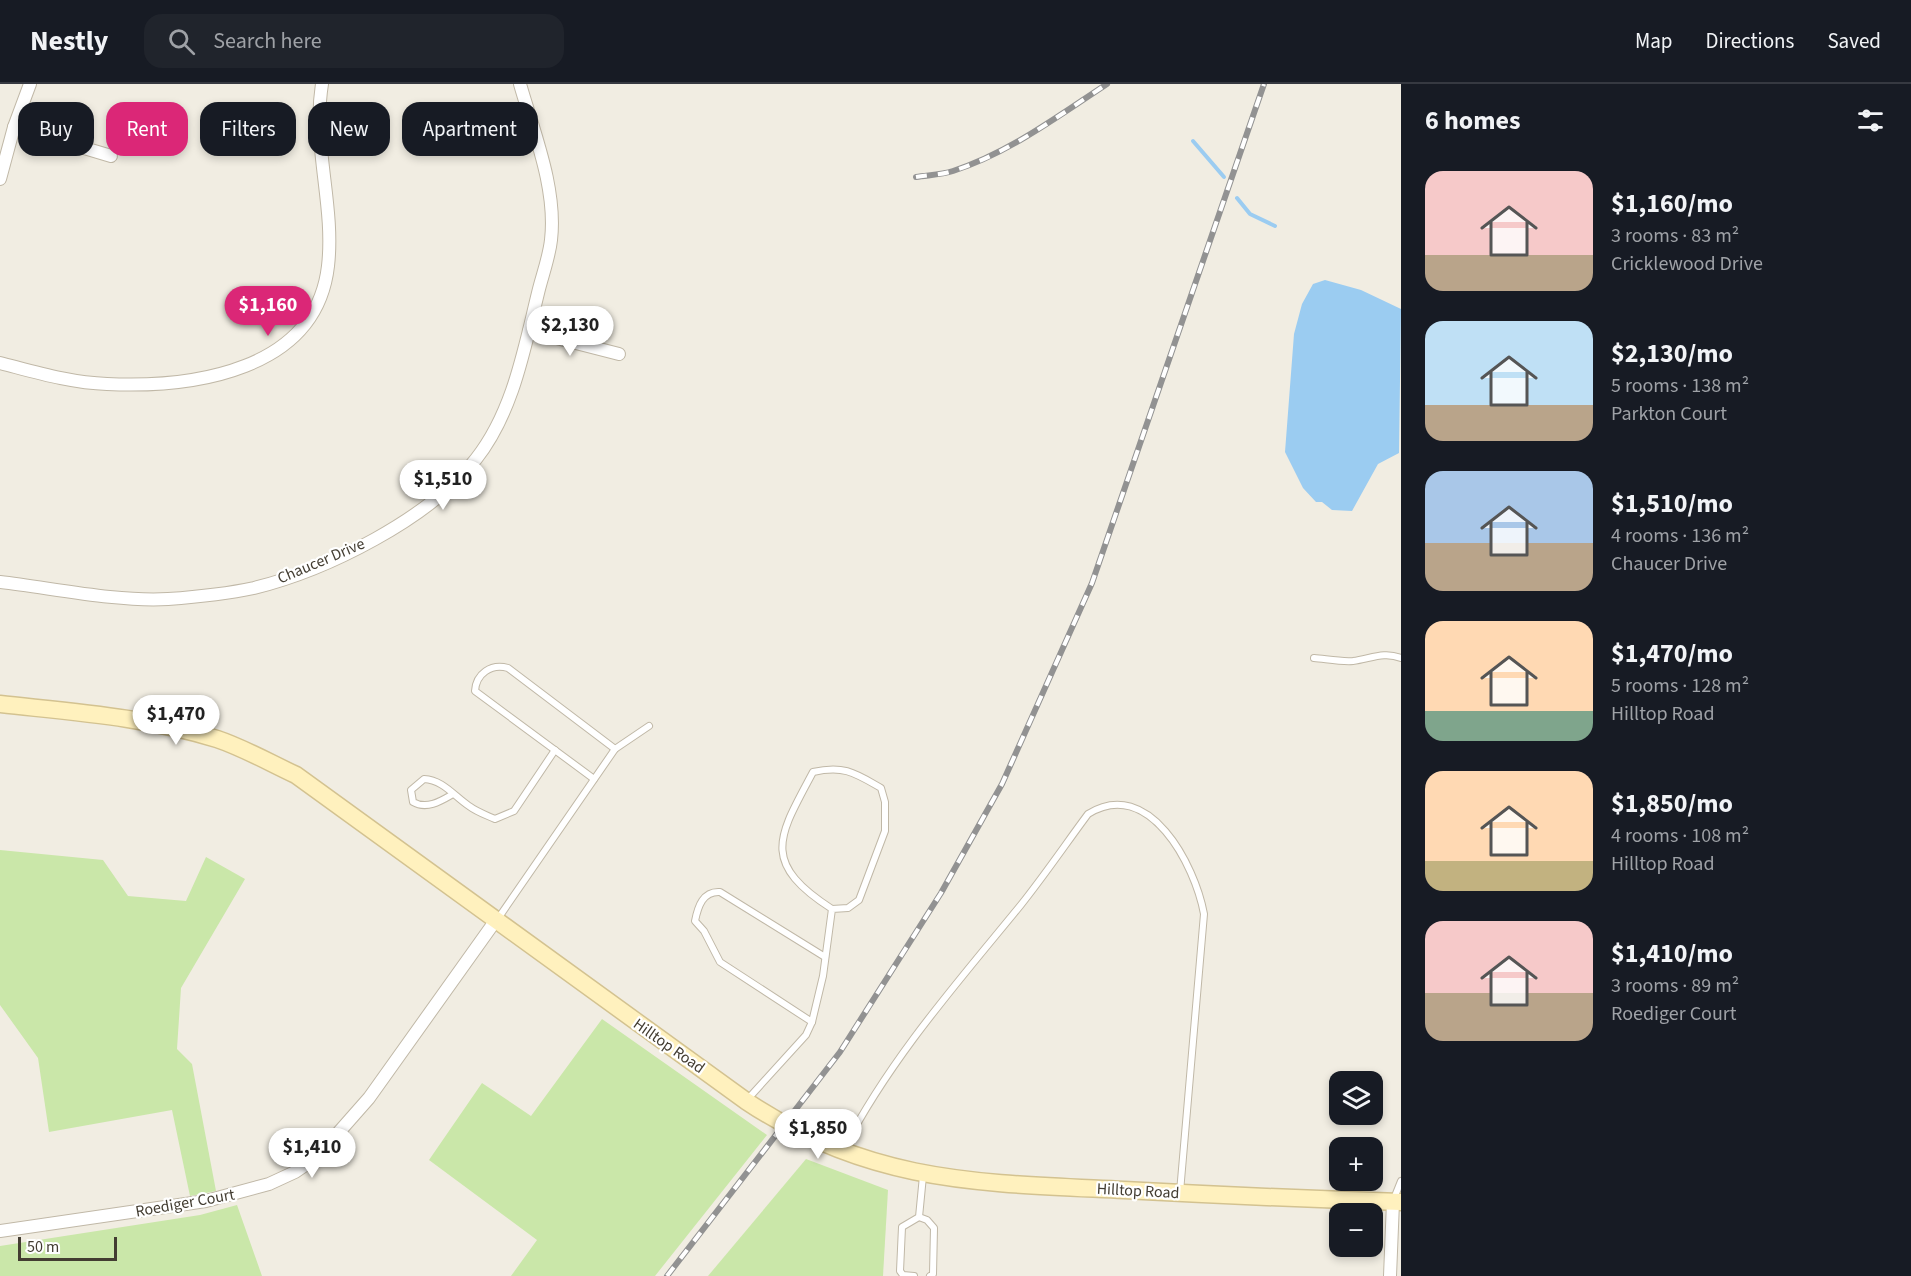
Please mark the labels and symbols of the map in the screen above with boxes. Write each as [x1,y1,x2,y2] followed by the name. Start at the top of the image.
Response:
[219,286,317,337] pin: $1,160
[521,306,619,357] pin: $2,130
[394,460,492,511] pin: $1,510
[274,533,368,589] street label: Chaucer Drive
[127,695,225,746] pin: $1,470
[629,1013,709,1079] street label: Hilltop Road
[769,1109,867,1160] pin: $1,850
[263,1128,361,1179] pin: $1,410
[1096,1178,1180,1204] street label: Hilltop Road
[134,1183,237,1223] street label: Roediger Court
[18,1234,117,1262] scale bar

